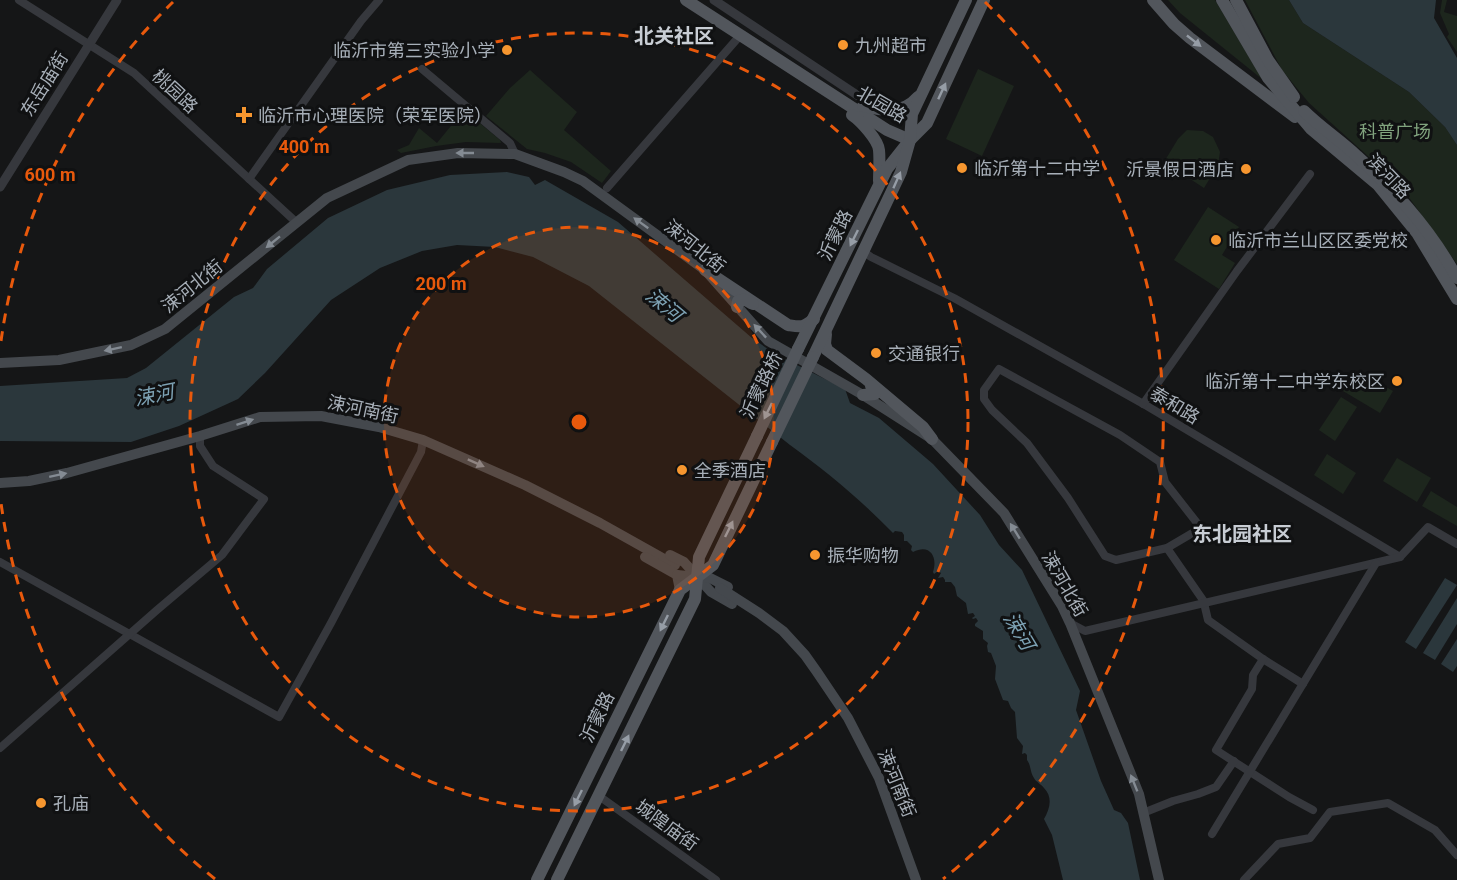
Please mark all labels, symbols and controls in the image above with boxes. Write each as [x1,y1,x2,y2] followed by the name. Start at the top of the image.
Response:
[634,24,714,48] district label: 北关社区
[855,35,927,56] place label: 九州超市
[1186,35,1202,48] one-way arrow
[836,38,850,52] marker: 九州超市
[333,40,495,61] place label: 临沂市第三实验小学
[500,43,514,57] marker: 临沂市第三实验小学
[16,48,72,120] street label: 东岳庙街
[148,65,202,117] street label: 桃园路
[853,81,911,127] street label: 北园路
[937,83,946,100] one-way arrow
[258,105,492,126] place label: 临沂市心理医院（荣军医院）
[235,106,253,124] marker: 临沂市心理医院（荣军医院）
[1359,121,1431,142] park label: 科普广场
[278,136,330,157] text: 400 m
[455,148,474,158] one-way arrow
[1363,149,1415,203] street label: 滨河路
[974,158,1100,179] place label: 临沂第十二中学
[1126,159,1234,180] place label: 沂景假日酒店
[955,161,969,175] marker: 临沂第十二中学
[1239,162,1253,176] marker: 沂景假日酒店
[24,164,76,185] text: 600 m
[892,170,902,188] one-way arrow
[814,206,856,264] street label: 沂蒙路
[660,215,730,277] street label: 涑河北街
[633,217,649,229] one-way arrow
[849,229,858,246] one-way arrow
[1228,230,1408,251] place label: 临沂市兰山区区委党校
[1209,233,1223,247] marker: 临沂市兰山区区委党校
[265,235,281,248] one-way arrow
[157,255,227,317] street label: 涑河北街
[415,273,467,294] text: 200 m
[641,283,690,330] water label: 涑河
[753,324,767,339] one-way arrow
[888,343,960,364] place label: 交通银行
[103,345,122,354] one-way arrow
[869,346,883,360] marker: 交通银行
[736,348,786,422] street label: 沂蒙路桥
[1205,371,1385,392] place label: 临沂第十二中学东校区
[1390,374,1404,388] marker: 临沂第十二中学东校区
[132,379,180,411] water label: 涑河
[1146,382,1204,428] street label: 泰和路
[326,391,400,427] street label: 涑河南街
[764,403,773,420] one-way arrow
[569,412,589,432] centre of rings
[236,417,254,426] one-way arrow
[468,458,486,468] one-way arrow
[694,460,766,481] place label: 全季酒店
[675,463,689,477] marker: 全季酒店
[49,470,68,479] one-way arrow
[725,521,734,538] one-way arrow
[1192,522,1292,546] district label: 东北园社区
[1009,524,1021,540] one-way arrow
[827,545,899,566] place label: 振华购物
[808,548,822,562] marker: 振华购物
[1038,548,1092,620] street label: 涑河北街
[998,608,1042,658] water label: 涑河
[659,615,669,632] one-way arrow
[576,688,618,746] street label: 沂蒙路
[619,734,629,752] one-way arrow
[874,746,920,820] street label: 涑河南街
[1129,773,1139,791] one-way arrow
[573,789,582,806] one-way arrow
[53,793,89,814] place label: 孔庙
[632,795,702,855] street label: 城隍庙街
[34,796,48,810] marker: 孔庙

